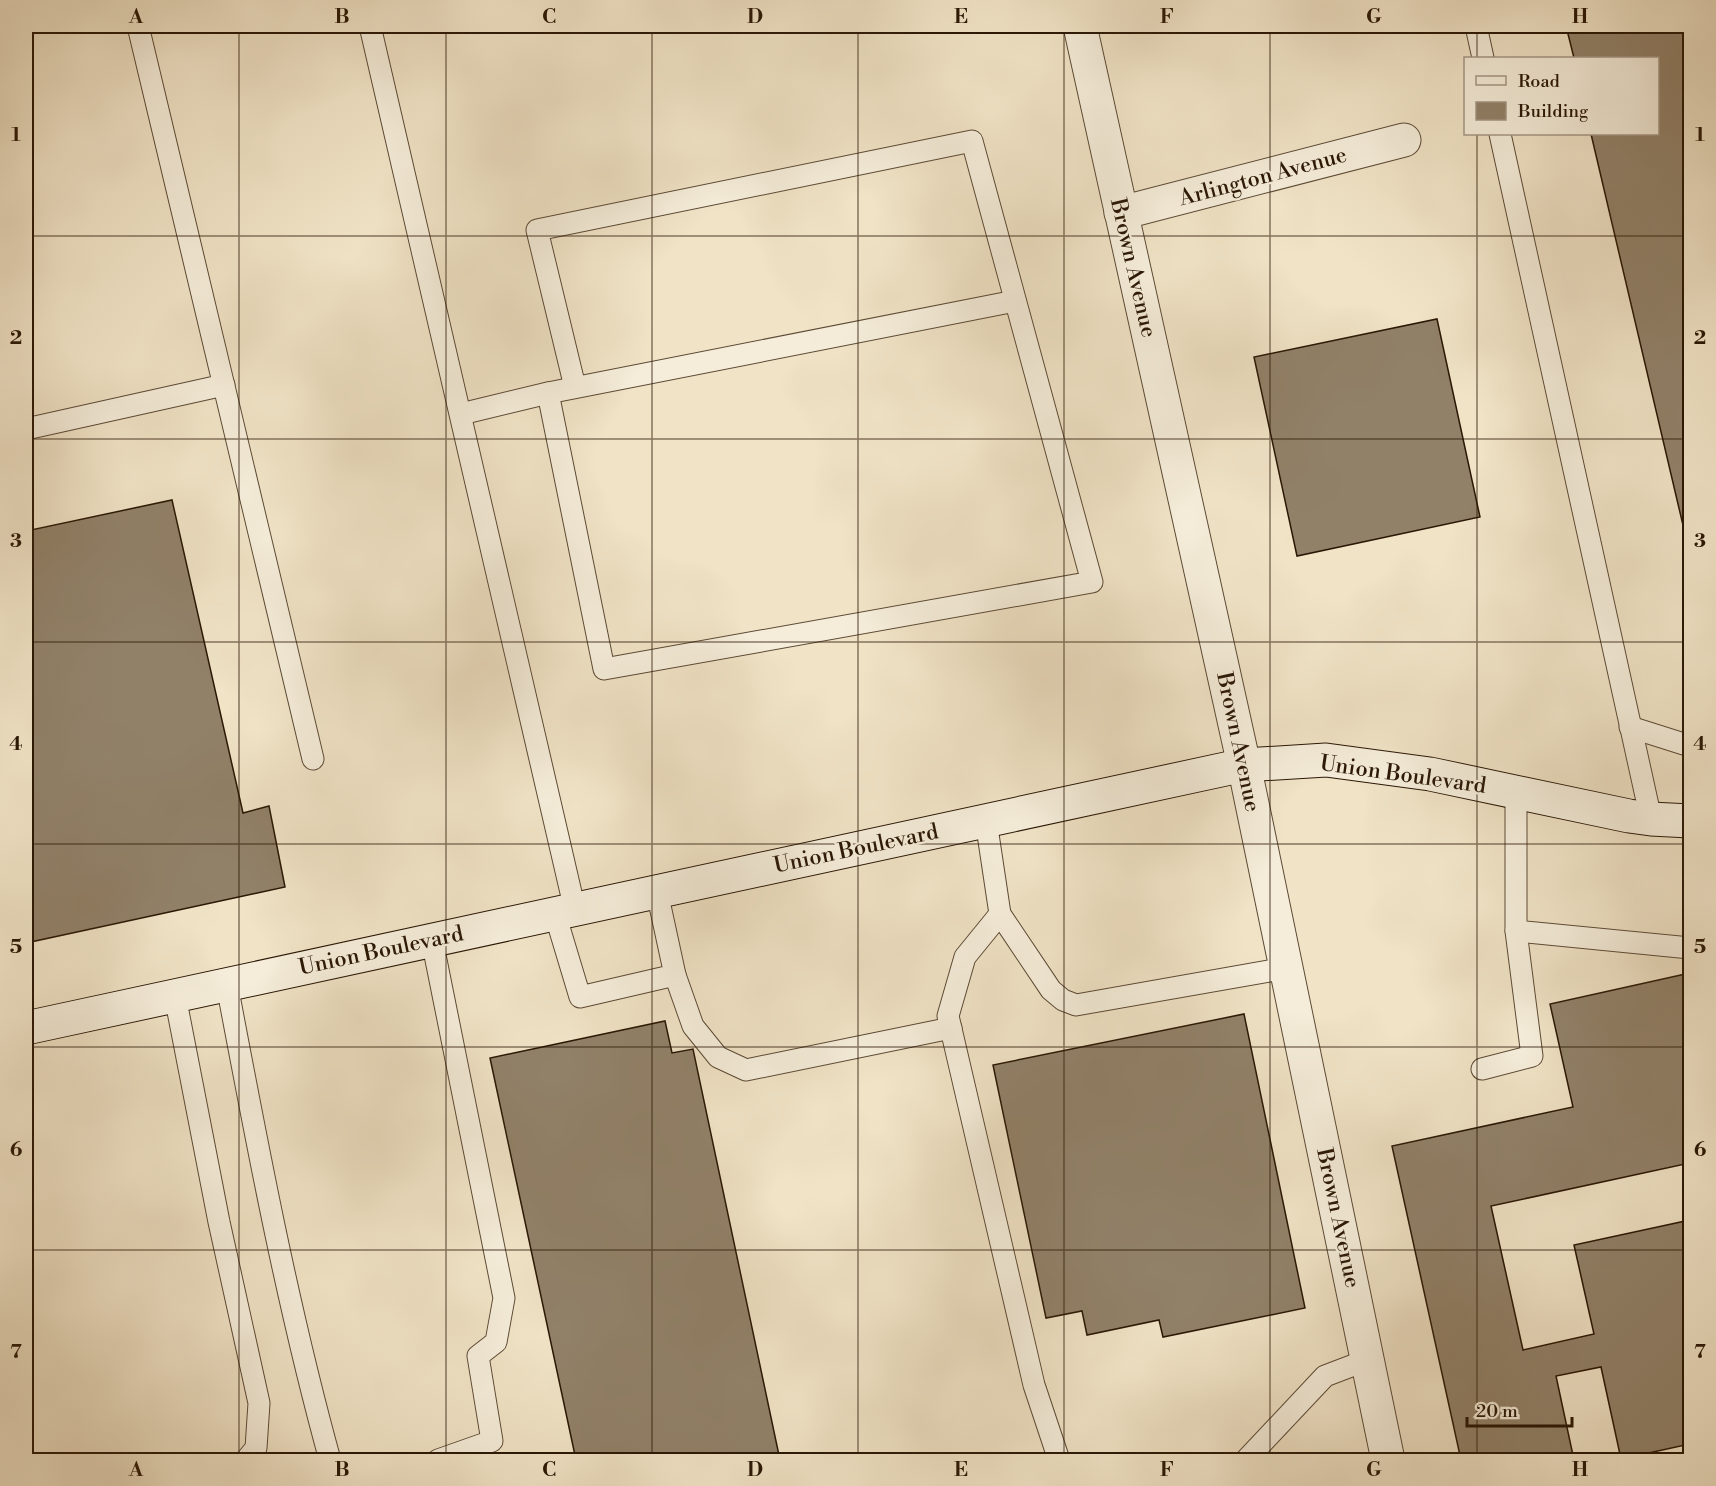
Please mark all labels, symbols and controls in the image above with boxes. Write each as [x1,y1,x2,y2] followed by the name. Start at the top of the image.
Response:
[128,5,144,30] text: A
[334,5,350,30] text: B
[542,5,556,30] text: C
[747,5,763,30] text: D
[954,5,968,30] text: E
[1160,5,1174,30] text: F
[1366,5,1382,30] text: G
[1572,5,1589,30] text: H
[1464,57,1659,135] legend
[1518,70,1561,93] text: Road
[1517,100,1589,123] text: Building
[11,123,21,148] text: 1
[1695,123,1705,148] text: 1
[1175,142,1350,213] street label: Arlington Avenue
[1104,195,1162,340] street label: Brown Avenue
[10,326,22,351] text: 2
[1694,326,1706,351] text: 2
[10,529,22,554] text: 3
[1694,529,1706,554] text: 3
[1210,669,1266,814] street label: Brown Avenue
[9,732,23,757] text: 4
[1693,732,1707,757] text: 4
[1318,750,1488,800] street label: Union Boulevard
[771,818,941,880] street label: Union Boulevard
[296,920,466,982] street label: Union Boulevard
[10,935,22,960] text: 5
[1694,935,1706,960] text: 5
[10,1138,23,1163] text: 6
[1694,1138,1707,1163] text: 6
[1310,1145,1366,1290] street label: Brown Avenue
[10,1340,22,1365] text: 7
[1694,1340,1706,1365] text: 7
[1467,1390,1572,1428] scale bar
[1476,1400,1518,1423] text: 20 m
[128,1458,144,1483] text: A
[334,1458,350,1483] text: B
[542,1458,556,1483] text: C
[747,1458,763,1483] text: D
[954,1458,968,1483] text: E
[1160,1458,1174,1483] text: F
[1366,1458,1382,1483] text: G
[1572,1458,1589,1483] text: H

